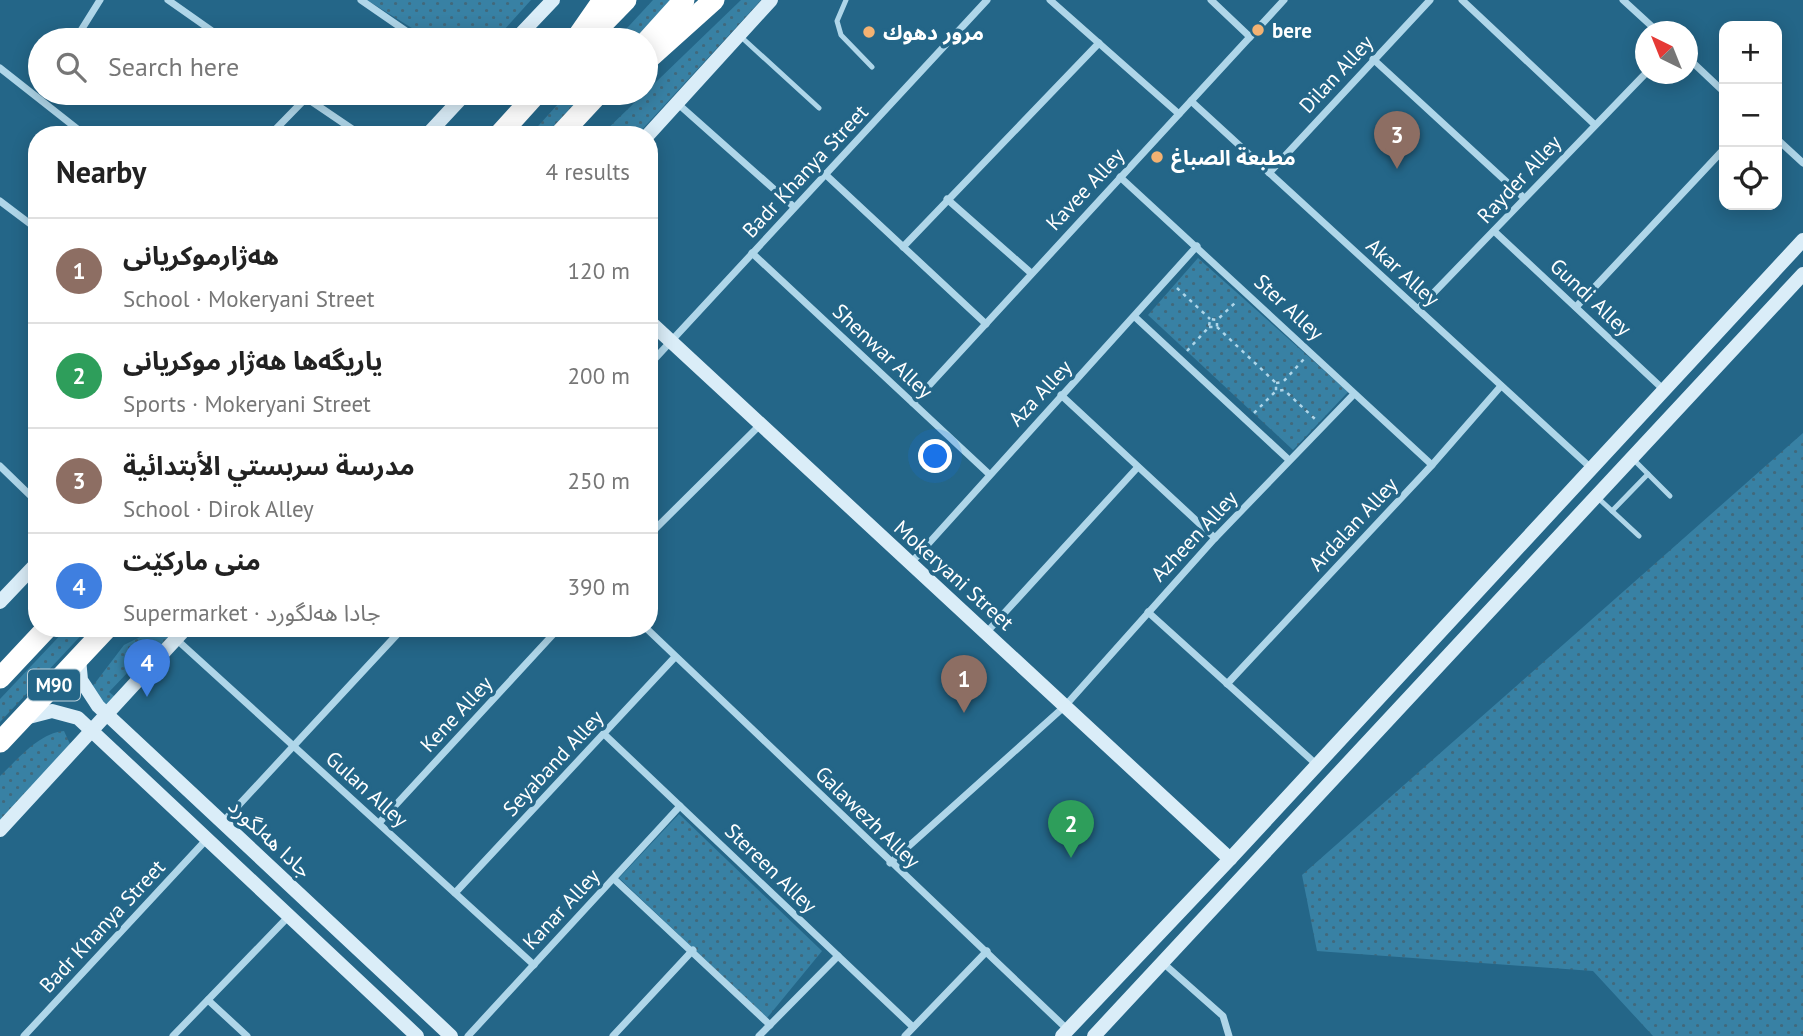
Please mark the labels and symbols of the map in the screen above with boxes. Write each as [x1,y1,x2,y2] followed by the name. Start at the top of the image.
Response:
[1272,17,1312,44] place label: bere
[883,19,984,46] place label: مرور دهوك
[1635,21,1698,84] north arrow
[1250,22,1266,38] marker: bere
[861,24,877,40] marker: مرور دهوك
[1293,29,1379,119] street label: Dilan Alley
[736,99,874,243] street label: Badr Khanya Street
[1374,111,1420,169] pin: 3
[1471,129,1567,229] street label: Rayder Alley
[1040,142,1130,236] street label: Kavee Alley
[1171,144,1296,173] place label: مطبعة الصباغ
[1149,149,1165,165] marker: مطبعة الصباغ
[1361,232,1445,312] street label: Akar Alley
[1544,252,1638,342] street label: Gundi Alley
[1249,268,1330,346] street label: Ster Alley
[827,298,939,404] street label: Shenwar Alley
[1002,354,1078,432] street label: Aza Alley
[918,439,952,473] your location
[1303,471,1403,577] street label: Ardalan Alley
[1145,485,1243,587] street label: Azheen Alley
[888,514,1020,636] street label: Mokeryani Street
[124,639,170,697] pin: 4
[941,655,987,713] pin: 1
[28,670,80,700] road number: M90
[414,670,498,758] street label: Kene Alley
[497,704,609,822] street label: Seyaband Alley
[320,745,414,833] street label: Gulan Alley
[810,760,926,874] street label: Galawezh Alley
[223,792,317,884] street label: جادا هەلگورد
[1048,800,1094,858] pin: 2
[719,817,823,919] street label: Stereen Alley
[33,854,171,998] street label: Badr Khanya Street
[517,863,606,955] street label: Kanar Alley

